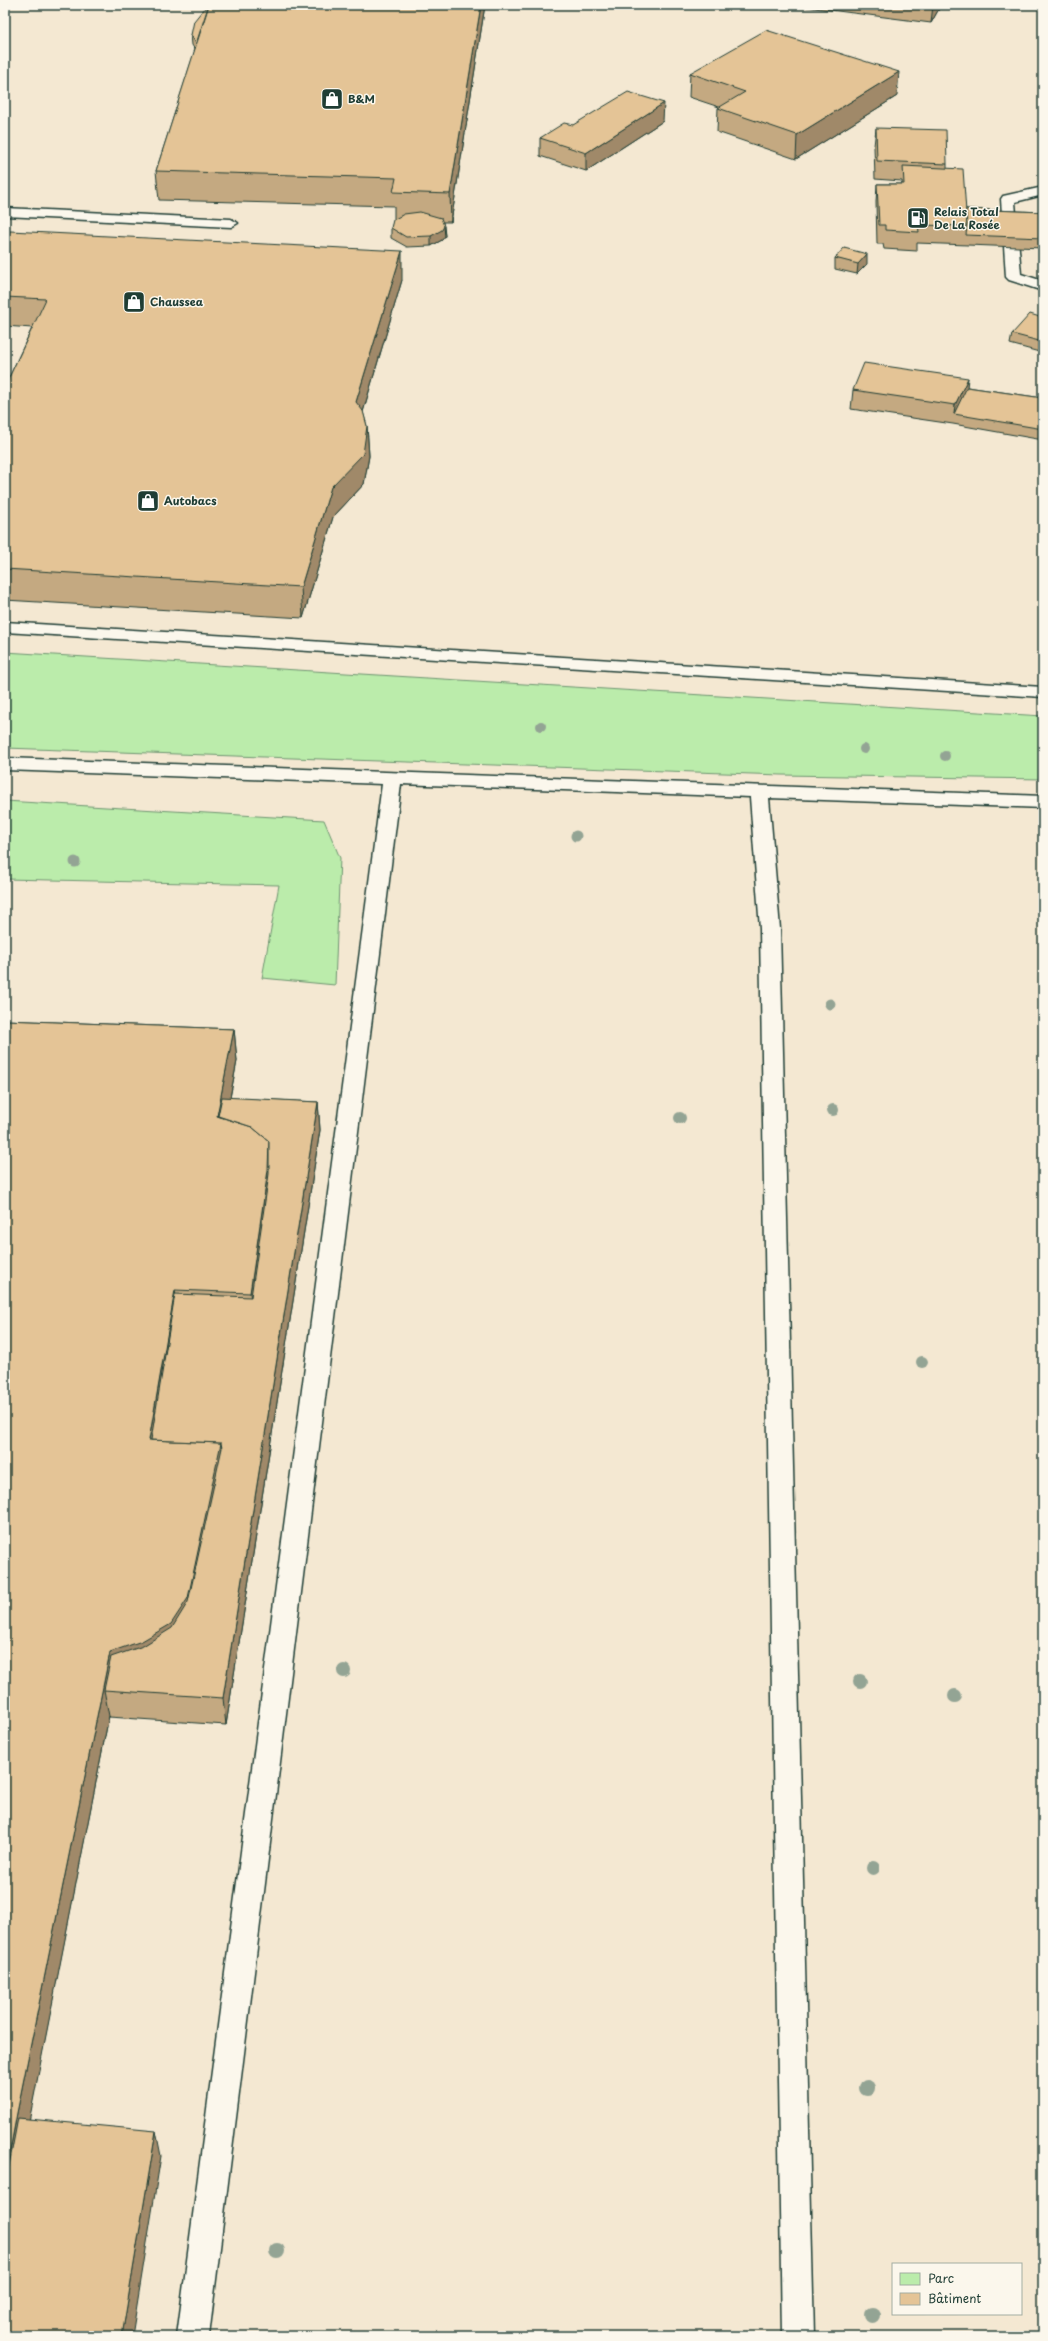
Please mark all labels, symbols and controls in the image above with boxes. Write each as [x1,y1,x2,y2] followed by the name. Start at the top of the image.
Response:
[319,86,345,112] shop icon: B&M
[348,90,375,107] place label: B&M
[934,203,1000,233] place label: Relais Total De La Rosée
[905,205,931,231] fuel station icon: Relais Total De La Rosée
[121,289,147,315] shop icon: Chaussea
[150,293,204,310] place label: Chaussea
[135,488,161,514] shop icon: Autobacs
[164,492,217,509] place label: Autobacs
[892,2263,1022,2315] legend
[928,2269,954,2287] text: Parc
[928,2289,981,2307] text: Bâtiment

